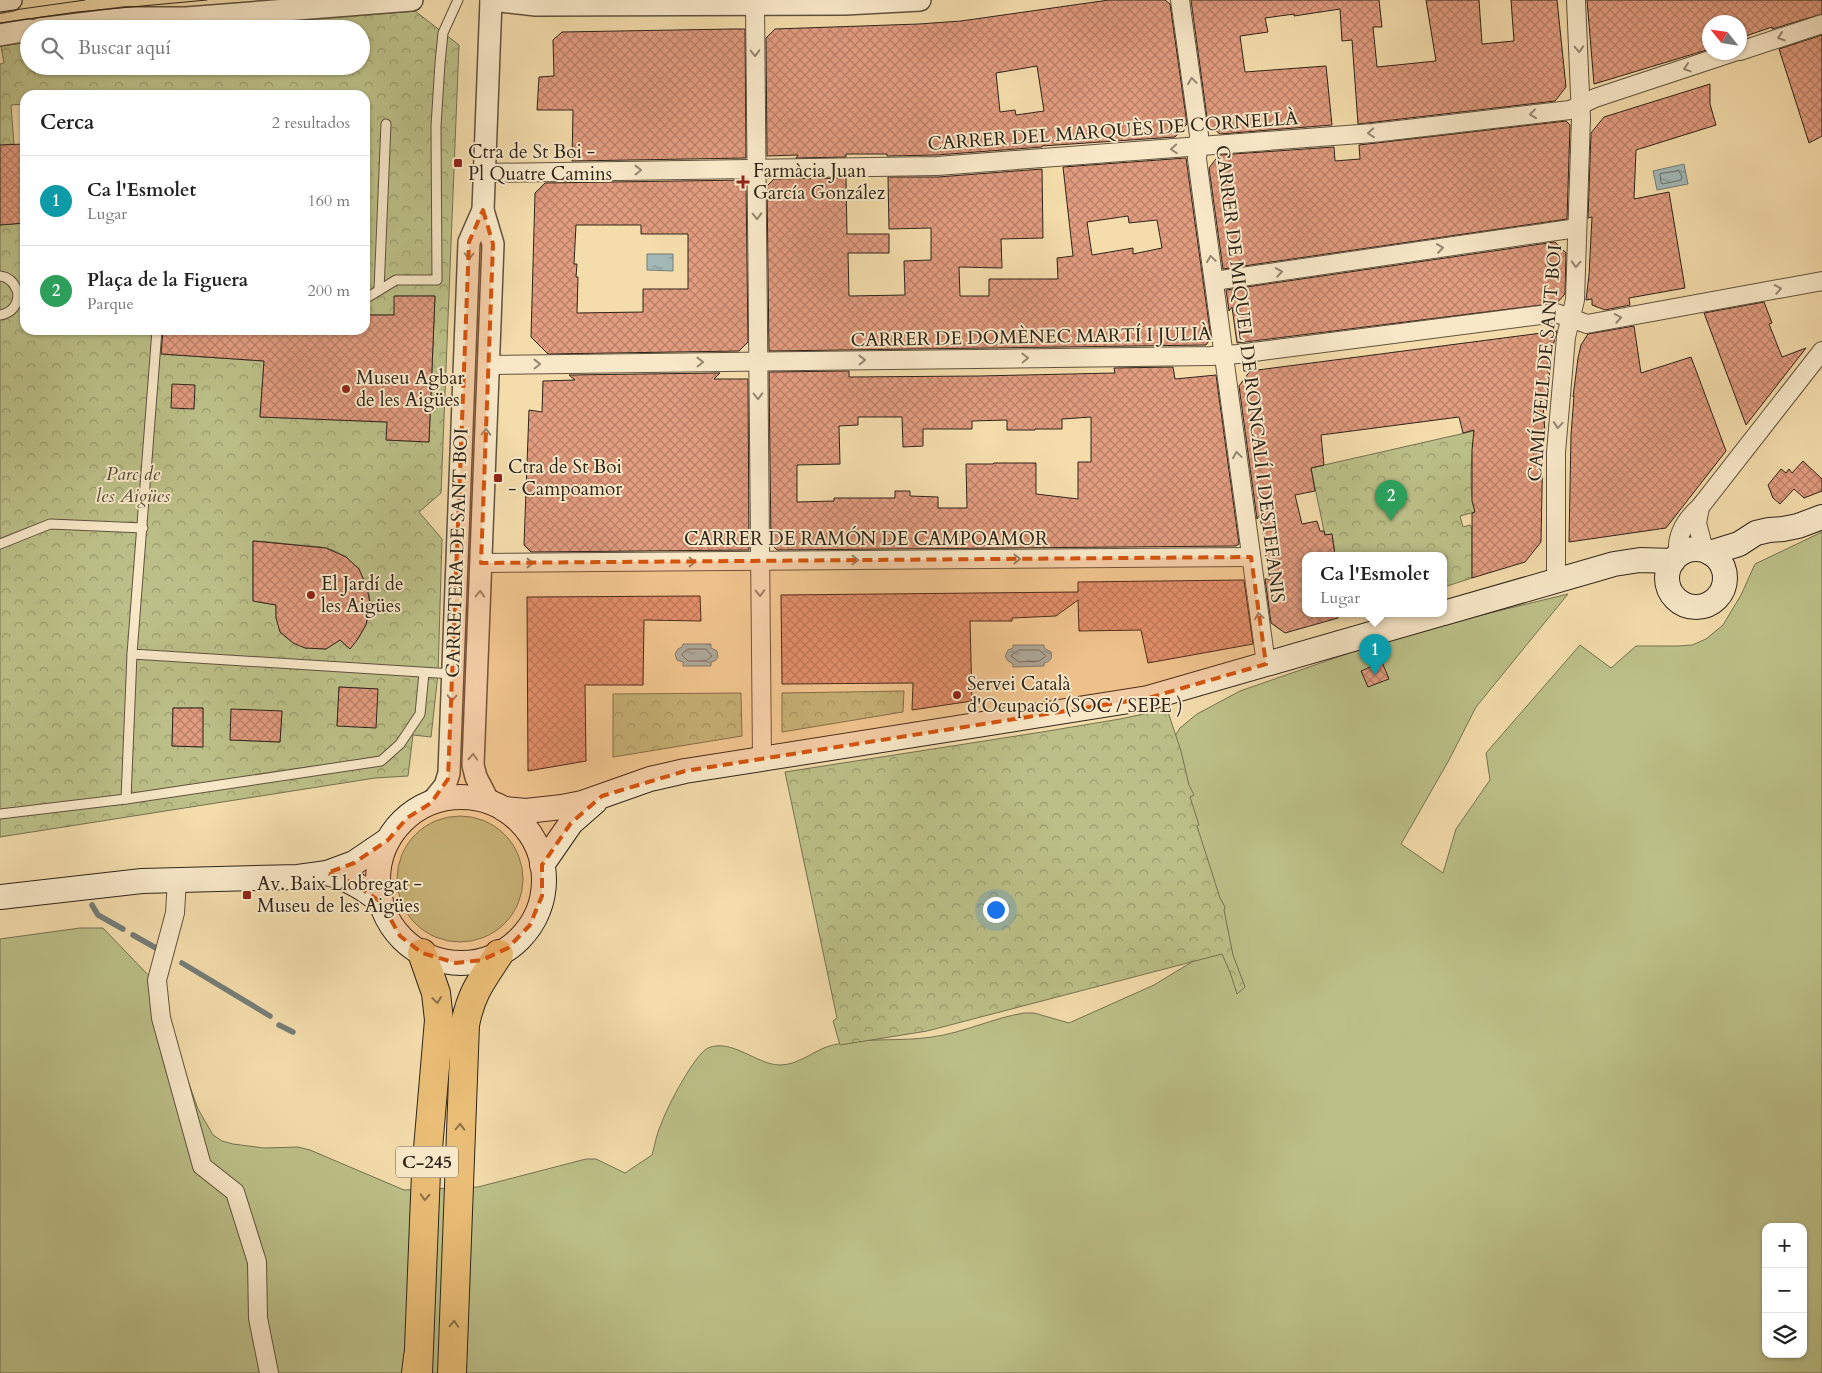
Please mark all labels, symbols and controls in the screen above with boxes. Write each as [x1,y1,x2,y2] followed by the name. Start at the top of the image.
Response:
[1702,15,1747,60] north arrow
[20,20,370,75] search box
[1777,32,1785,42] one-way arrow
[38,34,66,62] icon: search
[78,35,171,61] text: Buscar aquí
[1573,45,1584,53] one-way arrow
[750,50,760,57] one-way arrow
[1684,62,1692,72] one-way arrow
[1187,76,1197,85] one-way arrow
[927,105,1300,157] street label: CARRER DEL MARQUÈS DE CORNELLÀ
[40,108,94,137] text: Cerca
[1528,108,1536,119] one-way arrow
[272,112,350,134] text: 2 resultados
[1367,127,1375,138] one-way arrow
[468,139,612,187] place label: Ctra de St Boi - Pl Quatre Camins
[1170,143,1178,154] one-way arrow
[1209,144,1291,604] street label: CARRER DE MIQUEL DE RONCALÍ I DESTEFANIS
[452,157,464,169] marker: Ctra de St Boi - Pl Quatre Camins
[753,158,886,206] place label: Farmàcia Juan García González
[634,165,642,176] one-way arrow
[737,176,749,188] marker: Farmàcia Juan García González
[87,177,196,203] text: Ca l'Esmolet
[52,190,60,212] text: 1
[308,190,350,212] text: 160 m
[87,203,127,225] text: Lugar
[752,212,762,220] one-way arrow
[1437,243,1445,254] one-way arrow
[1522,243,1568,483] street label: CAMÍ VELL DE SANT BOI
[463,252,474,260] one-way arrow
[1206,255,1217,263] one-way arrow
[1571,260,1582,268] one-way arrow
[87,267,248,293] text: Plaça de la Figuera
[1275,267,1284,277] one-way arrow
[52,280,60,302] text: 2
[308,280,350,302] text: 200 m
[1774,284,1782,295] one-way arrow
[87,293,134,315] text: Parque
[1614,313,1622,324] one-way arrow
[850,321,1212,353] street label: CARRER DE DOMÈNEC MARTÍ I JULIÀ
[1021,353,1029,363] one-way arrow
[858,355,866,365] one-way arrow
[696,357,704,367] one-way arrow
[534,359,541,369] one-way arrow
[356,365,464,413] place label: Museu Agbar de les Aigües
[340,383,352,395] marker: Museu Agbar de les Aigües
[753,392,763,400] one-way arrow
[1553,421,1564,429] one-way arrow
[440,428,474,678] street label: CARRETERA DE SANT BOI
[480,428,491,436] one-way arrow
[1232,451,1243,459] one-way arrow
[508,454,622,502] place label: Ctra de St Boi - Campoamor
[96,461,171,509] park label: Parc de les Aigües
[492,472,504,484] marker: Ctra de St Boi - Campoamor
[1375,480,1407,521] pin: 2
[684,525,1049,552] street label: CARRER DE RAMÓN DE CAMPOAMOR
[1302,552,1447,617] popup
[1014,554,1021,564] one-way arrow
[851,555,859,566] one-way arrow
[688,557,696,567] one-way arrow
[526,558,534,568] one-way arrow
[1320,561,1429,587] text: Ca l'Esmolet
[321,571,404,619] place label: El Jardí de les Aigües
[1320,587,1360,609] text: Lugar
[305,589,317,601] marker: El Jardí de les Aigües
[474,590,485,598] one-way arrow
[755,590,765,597] one-way arrow
[1254,612,1265,620] one-way arrow
[1359,634,1391,675] pin: 1
[967,671,1183,719] place label: Servei Català d'Ocupació (SOC / SEPE )
[951,689,963,701] marker: Servei Català d'Ocupació (SOC / SEPE )
[446,694,457,702] one-way arrow
[468,752,479,760] one-way arrow
[257,871,422,919] place label: Av. Baix Llobregat - Museu de les Aigües
[241,889,253,901] marker: Av. Baix Llobregat - Museu de les Aigües
[983,897,1009,923] your location
[431,996,442,1004] one-way arrow
[455,1123,466,1131] one-way arrow
[396,1146,458,1178] road number: C-245
[420,1193,430,1201] one-way arrow
[1762,1223,1807,1358] map controls
[1762,1223,1807,1268] button: +
[1762,1268,1807,1313] button: −
[1762,1313,1807,1358] button: layers
[448,1320,459,1328] one-way arrow

